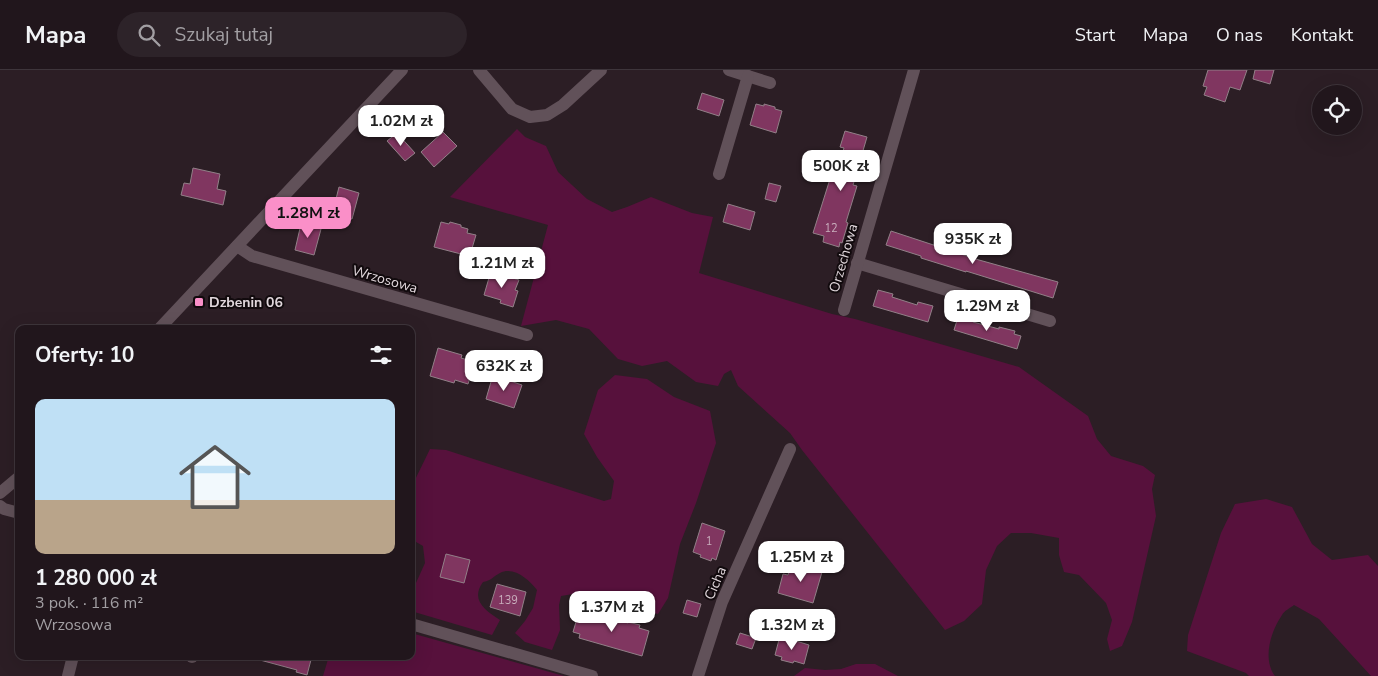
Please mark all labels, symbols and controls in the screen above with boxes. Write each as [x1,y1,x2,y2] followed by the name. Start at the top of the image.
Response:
[117,12,467,57] search box
[25,19,87,51] text: Mapa
[135,21,163,49] icon: search
[175,22,273,48] text: Szukaj tutaj
[1075,23,1115,47] text: Start
[1143,23,1188,47] text: Mapa
[1216,23,1263,47] text: O nas
[1291,23,1353,47] text: Kontakt
[1312,85,1362,135] map controls
[1312,85,1362,135] button: locate
[349,104,453,147] pin: 1.02M zł
[369,110,433,132] text: 1.02M zł
[795,150,887,192] pin: 500K zł
[813,155,869,177] text: 500K zł
[256,196,360,239] pin: 1.28M zł
[276,202,340,224] text: 1.28M zł
[824,221,838,236] house number: 12
[825,222,862,295] street label: Orzechowa
[927,222,1019,265] pin: 935K zł
[945,228,1001,250] text: 935K zł
[450,246,554,289] pin: 1.21M zł
[470,252,534,274] text: 1.21M zł
[350,261,420,298] street label: Wrzosowa
[935,290,1039,332] pin: 1.29M zł
[209,293,283,312] place label: Dzbenin 06
[955,295,1019,317] text: 1.29M zł
[193,296,205,308] marker: Dzbenin 06
[35,341,134,369] text: Oferty: 10
[367,341,395,369] icon: filters
[458,350,550,392] pin: 632K zł
[476,355,532,377] text: 632K zł
[170,432,260,522] icon: home
[706,534,712,549] house number: 1
[749,540,853,583] pin: 1.25M zł
[769,546,833,568] text: 1.25M zł
[35,564,157,592] text: 1 280 000 zł
[700,564,731,603] street label: Cicha
[560,590,664,633] pin: 1.37M zł
[35,592,143,614] text: 3 pok. · 116 m²
[498,593,518,608] house number: 139
[580,596,644,618] text: 1.37M zł
[740,608,844,651] pin: 1.32M zł
[35,614,112,636] text: Wrzosowa
[760,614,824,636] text: 1.32M zł

